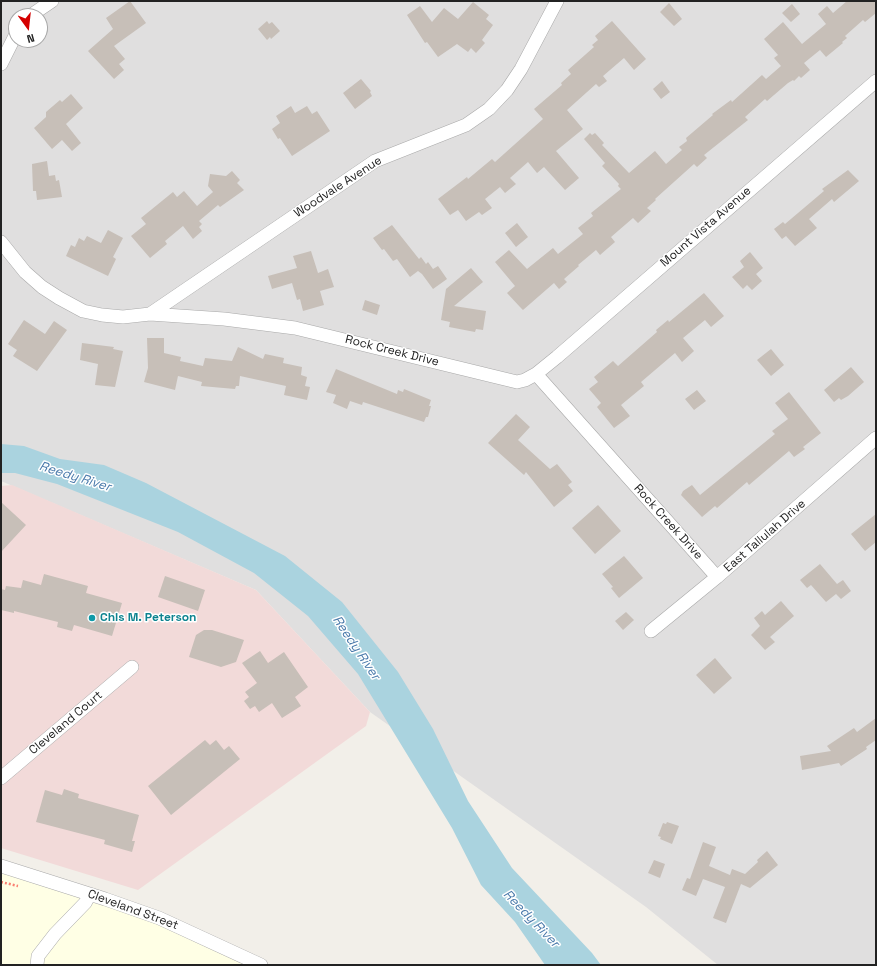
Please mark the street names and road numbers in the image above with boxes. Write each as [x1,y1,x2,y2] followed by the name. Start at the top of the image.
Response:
[291,153,385,221] street label: Woodvale Avenue
[658,184,754,270] street label: Mount Vista Avenue
[344,332,440,370] street label: Rock Creek Drive
[630,481,706,563] street label: Rock Creek Drive
[721,497,809,575] street label: East Tallulah Drive
[26,688,106,758] street label: Cleveland Court
[86,887,180,933] street label: Cleveland Street

